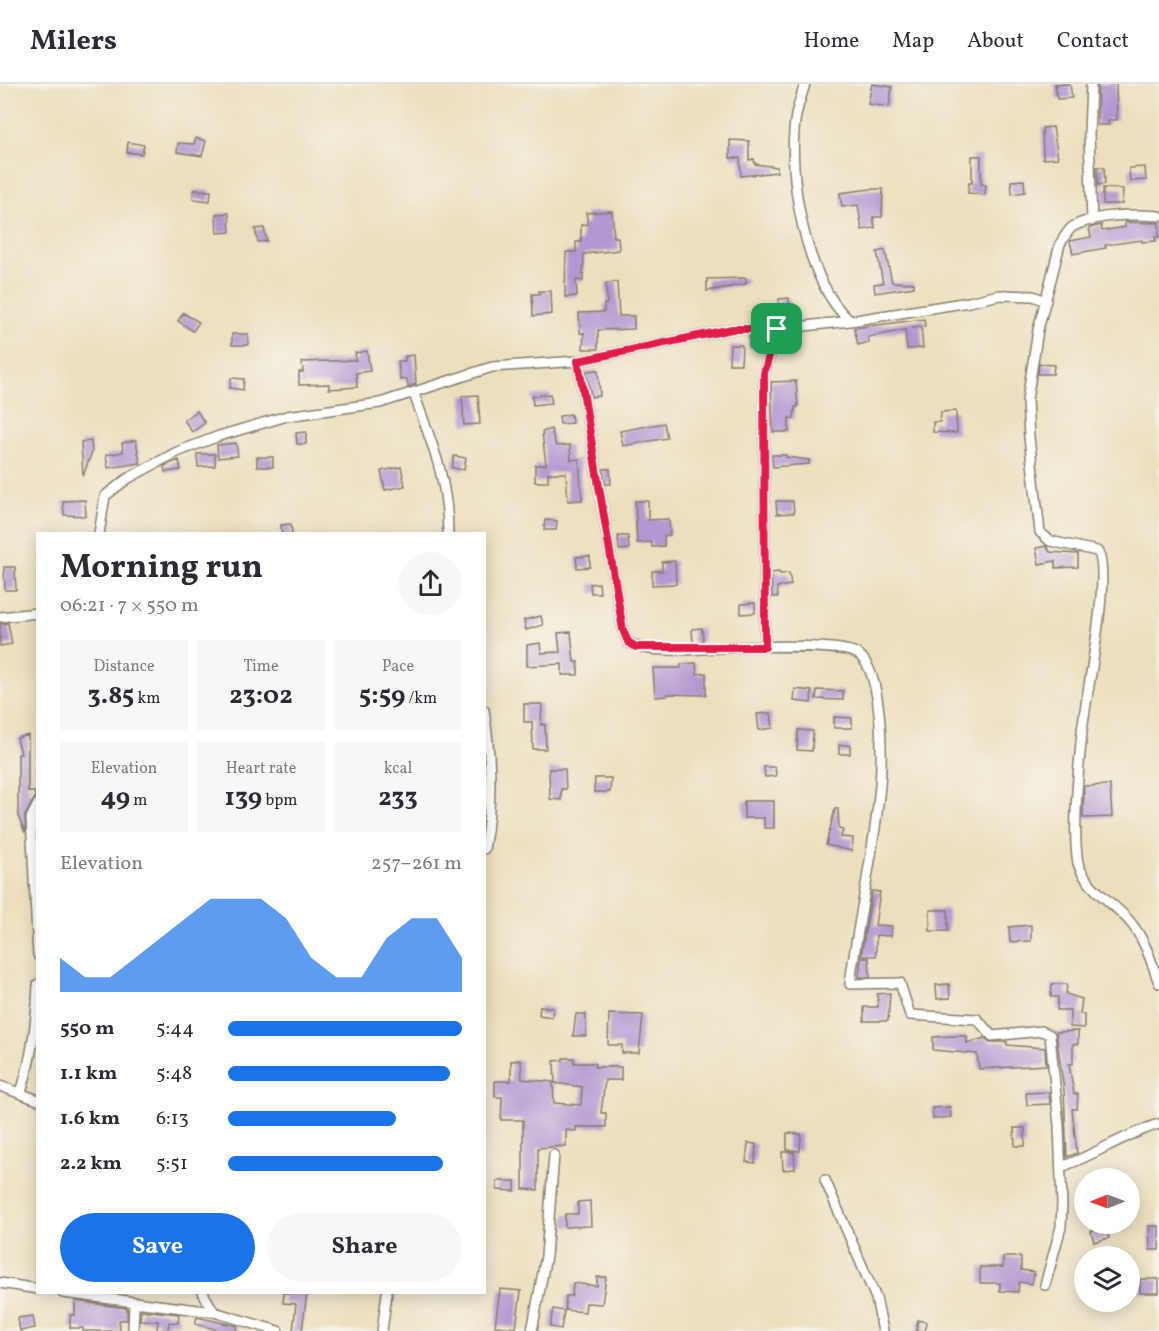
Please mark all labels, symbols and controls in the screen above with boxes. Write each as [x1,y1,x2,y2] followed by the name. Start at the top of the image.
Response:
[30,22,117,61] text: Milers
[804,27,859,56] text: Home
[892,27,934,56] text: Map
[967,27,1024,56] text: About
[1057,27,1129,56] text: Contact
[751,303,802,354] pin
[760,312,793,345] icon: arrive
[60,546,263,592] text: Morning run
[399,552,462,615] button: share
[60,592,199,620] text: 06:21 · 7 × 550 m
[93,656,155,678] text: Distance
[243,656,279,678] text: Time
[382,656,414,678] text: Pace
[88,678,134,714] text: 3.85
[229,678,293,714] text: 23:02
[359,678,405,714] text: 5:59
[134,688,160,710] text: km
[405,688,437,710] text: /km
[91,758,157,780] text: Elevation
[226,758,296,780] text: Heart rate
[384,758,412,780] text: kcal
[101,780,130,816] text: 49
[225,780,262,816] text: 139
[378,780,418,816] text: 233
[130,790,147,812] text: m
[262,790,297,812] text: bpm
[60,850,143,878] text: Elevation
[371,850,462,878] text: 257–261 m
[60,1015,115,1043] text: 550 m
[156,1015,194,1043] text: 5:44
[60,1060,117,1088] text: 1.1 km
[156,1060,192,1088] text: 5:48
[60,1105,120,1133] text: 1.6 km
[156,1105,189,1133] text: 6:13
[60,1150,122,1178] text: 2.2 km
[156,1150,188,1178] text: 5:51
[1074,1168,1140,1234] north arrow
[1074,1168,1140,1312] map controls
[60,1213,255,1282] button: Save
[267,1213,462,1282] button: Share
[1074,1246,1140,1312] button: layers

